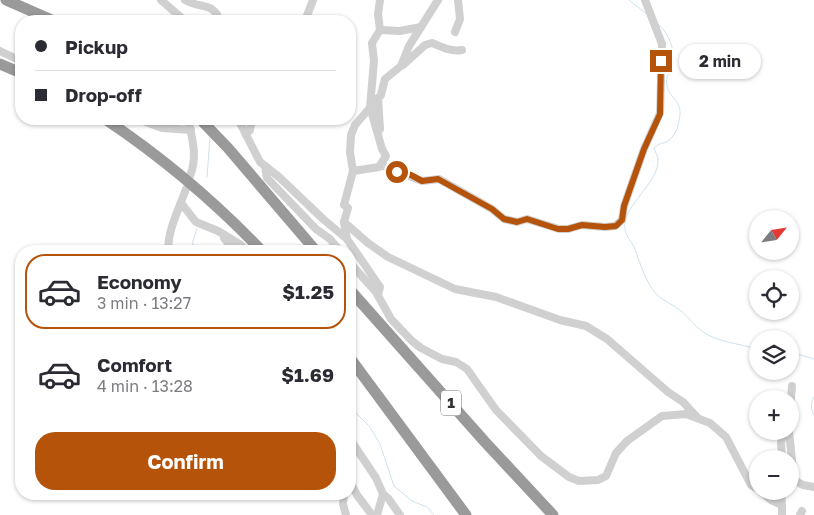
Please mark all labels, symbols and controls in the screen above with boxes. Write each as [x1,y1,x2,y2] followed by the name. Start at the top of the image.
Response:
[65,35,128,58] text: Pickup
[678,44,761,78] callout: 2 min
[650,50,672,72] route end
[699,51,741,71] text: 2 min
[65,83,142,106] text: Drop-off
[386,161,408,183] route start
[749,210,799,260] north arrow
[749,210,799,500] map controls
[37,269,82,314] icon: car
[97,270,182,293] text: Economy
[749,270,799,320] button: locate
[282,280,334,303] text: $1.25
[97,293,191,313] text: 3 min · 13:27
[749,330,799,380] button: layers
[37,352,82,397] icon: car
[97,353,172,376] text: Comfort
[281,363,334,386] text: $1.69
[97,376,193,396] text: 4 min · 13:28
[441,390,461,416] road number: 1
[749,390,799,440] button: +
[35,432,336,490] button: Confirm
[749,450,799,500] button: −

